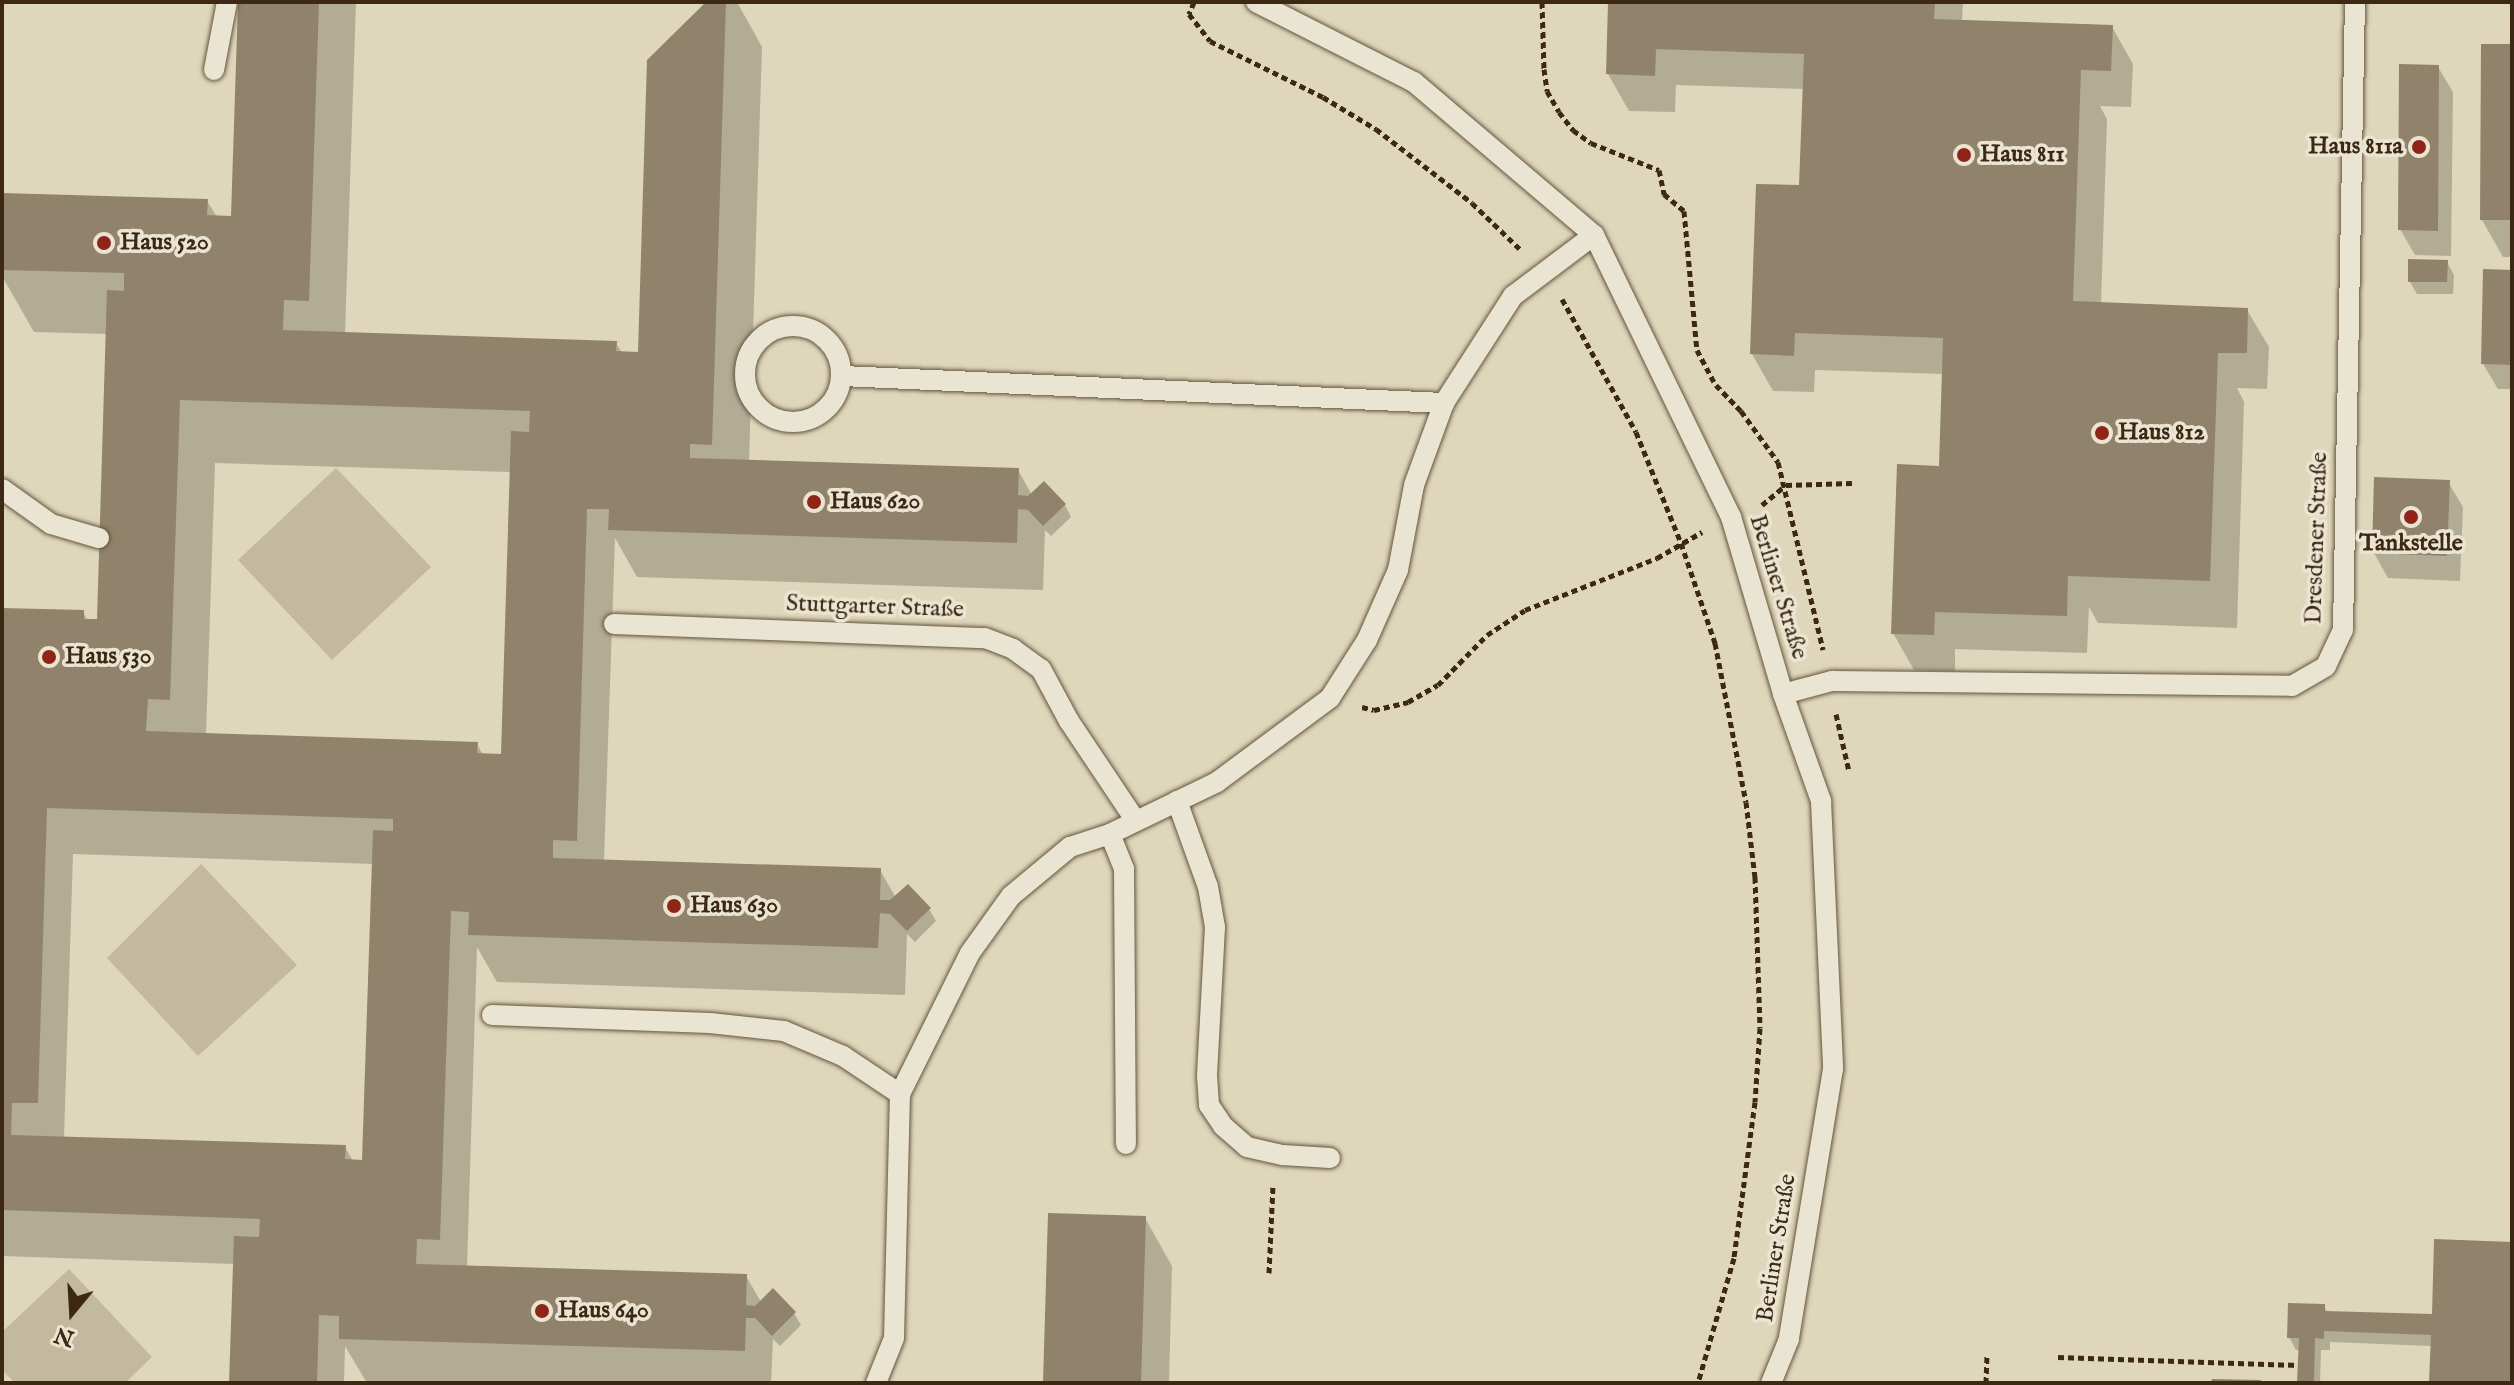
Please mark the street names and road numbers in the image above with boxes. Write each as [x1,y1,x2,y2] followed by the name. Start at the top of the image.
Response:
[2300,451,2334,625] street label: Dresdener Straße
[1742,511,1814,663] street label: Berliner Straße
[786,590,964,624] street label: Stuttgarter Straße
[1751,1172,1803,1324] street label: Berliner Straße

